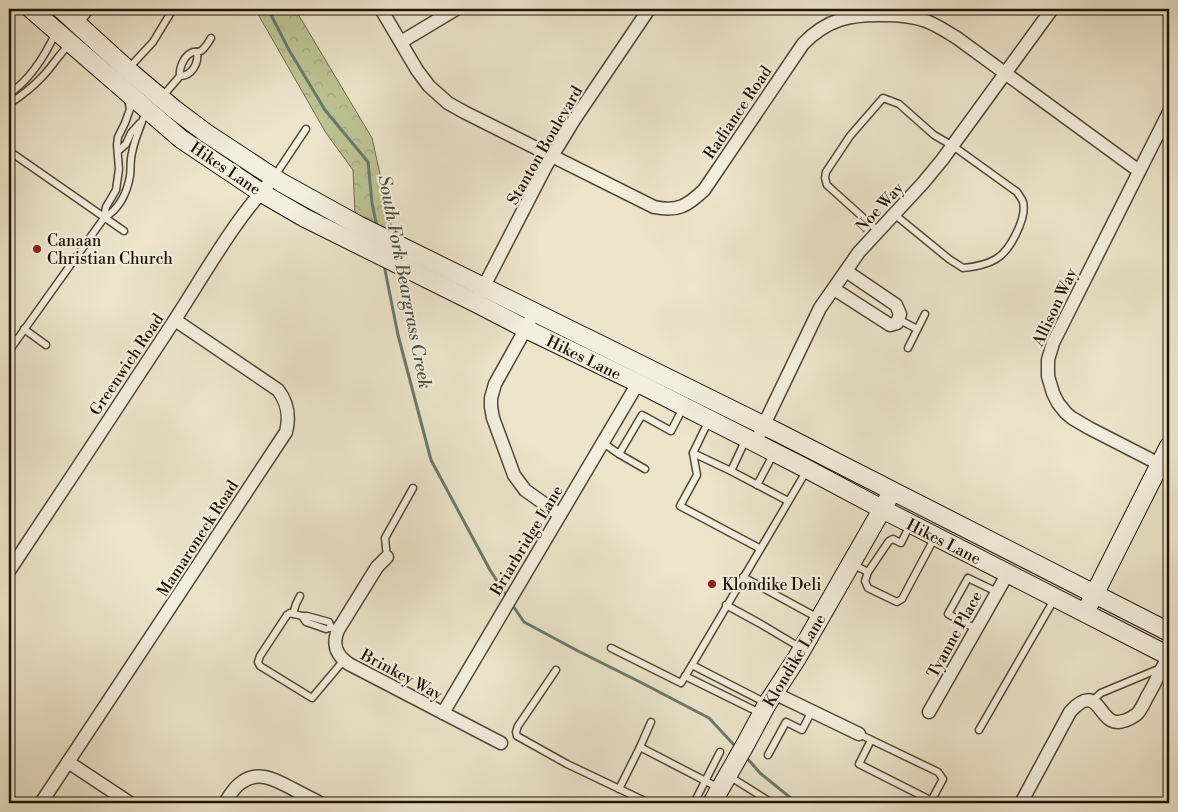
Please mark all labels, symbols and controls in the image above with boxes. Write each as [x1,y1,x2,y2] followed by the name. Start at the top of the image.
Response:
[699,62,776,163] street label: Radiance Road
[503,82,587,209] street label: Stanton Boulevard
[186,138,265,200] street label: Hikes Lane
[372,173,437,391] water label: South Fork Beargrass Creek
[852,178,908,237] street label: Noe Way
[47,231,173,269] place label: Canaan Christian Church
[31,243,43,255] marker: Canaan Christian Church
[1028,265,1082,351] street label: Allison Way
[85,310,168,419] street label: Greenwich Road
[543,331,624,385] street label: Hikes Lane
[153,477,243,600] street label: Mamaroneck Road
[486,482,568,600] street label: Briarbridge Lane
[903,515,984,569] street label: Hikes Lane
[722,575,821,595] place label: Klondike Deli
[706,578,718,590] marker: Klondike Deli
[923,588,987,681] street label: Tyanne Place
[759,610,831,711] street label: Klondike Lane
[356,644,446,705] street label: Brinkey Way

